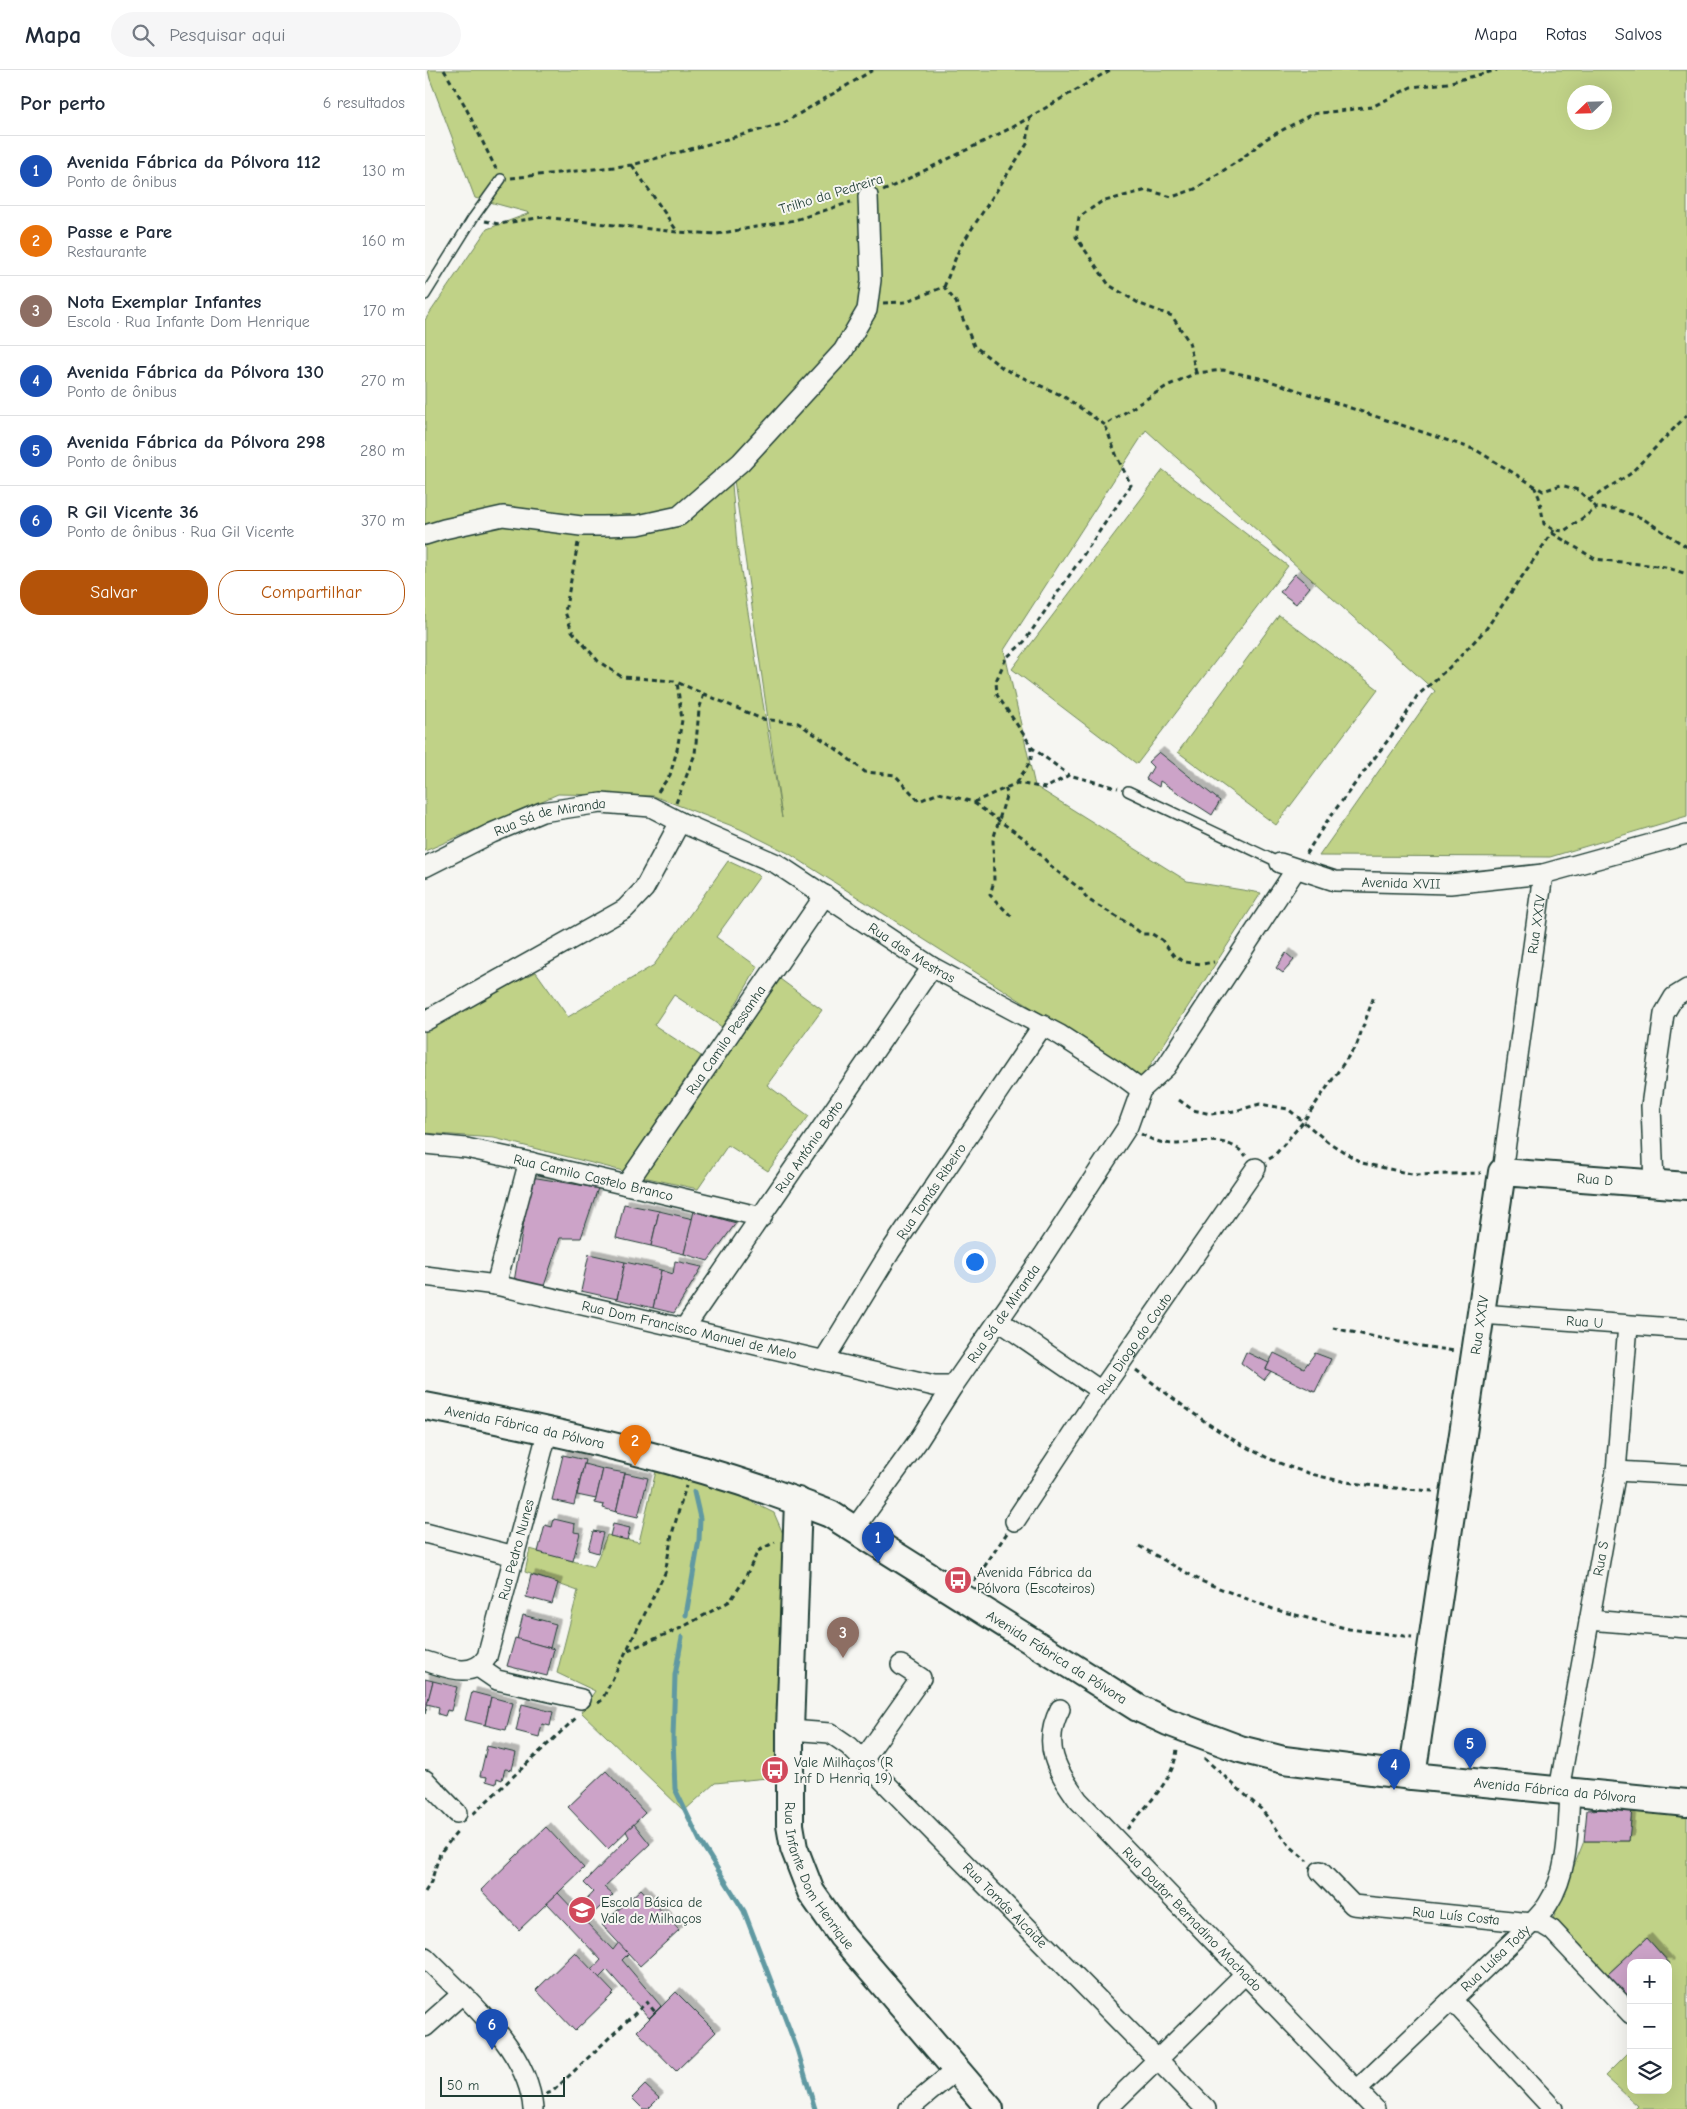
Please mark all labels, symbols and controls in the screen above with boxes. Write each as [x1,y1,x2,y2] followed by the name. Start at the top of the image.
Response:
[111,12,461,57] search box
[25,21,81,49] text: Mapa
[129,21,157,49] icon: search
[169,24,285,46] text: Pesquisar aqui
[1474,24,1518,45] text: Mapa
[1546,24,1587,45] text: Rotas
[1615,24,1662,45] text: Salvos
[1567,85,1612,130] north arrow
[20,91,105,115] text: Por perto
[323,94,405,112] text: 6 resultados
[67,151,321,173] text: Avenida Fábrica da Pólvora 112
[33,162,39,180] text: 1
[362,162,405,180] text: 130 m
[777,170,885,218] street label: Trilho da Pedreira
[67,173,177,191] text: Ponto de ônibus
[67,221,172,243] text: Passe e Pare
[32,232,40,250] text: 2
[362,232,405,250] text: 160 m
[67,243,147,261] text: Restaurante
[67,291,261,313] text: Nota Exemplar Infantes
[32,302,40,320] text: 3
[363,302,405,320] text: 170 m
[67,313,310,331] text: Escola · Rua Infante Dom Henrique
[67,361,324,383] text: Avenida Fábrica da Pólvora 130
[32,372,40,390] text: 4
[361,372,405,390] text: 270 m
[67,383,177,401] text: Ponto de ônibus
[67,431,325,453] text: Avenida Fábrica da Pólvora 298
[32,442,40,460] text: 5
[360,442,405,460] text: 280 m
[67,453,177,471] text: Ponto de ônibus
[67,501,199,523] text: R Gil Vicente 36
[32,512,40,530] text: 6
[361,512,405,530] text: 370 m
[67,523,294,541] text: Ponto de ônibus · Rua Gil Vicente
[20,570,208,615] button: Salvar
[218,570,405,615] button: Compartilhar
[491,794,607,840] street label: Rua Sá de Miranda
[1361,873,1441,892] street label: Avenida XVII
[1524,893,1549,955] street label: Rua XXIV
[865,919,958,986] street label: Rua das Mestras
[682,982,769,1098] street label: Rua Camilo Pessanha
[771,1097,847,1196] street label: Rua António Botto
[893,1140,969,1242] street label: Rua Tomás Ribeiro
[512,1150,675,1204] street label: Rua Camilo Castelo Branco
[1576,1169,1614,1189] street label: Rua D
[962,1249,988,1275] your location
[963,1261,1043,1366] street label: Rua Sá de Miranda
[1093,1289,1175,1397] street label: Rua Diogo do Couto
[1466,1294,1492,1356] street label: Rua XXIV
[580,1297,798,1363] street label: Rua Dom Francisco Manuel de Melo
[1566,1312,1604,1331] street label: Rua U
[443,1401,607,1452] street label: Avenida Fábrica da Pólvora
[619,1425,651,1466] pin: 2
[494,1497,538,1602] street label: Rua Pedro Nunes
[862,1522,894,1563] pin: 1
[1589,1540,1612,1577] street label: Rua S
[977,1564,1095,1597] place label: Avenida Fábrica da Pólvora (Escoteiros)
[943,1565,973,1595] bus stop icon: Avenida Fábrica da Pólvora (Escoteiros)
[983,1606,1130,1708] street label: Avenida Fábrica da Pólvora
[827,1617,859,1658] pin: 3
[1454,1728,1486,1769] pin: 5
[1378,1749,1410,1790] pin: 4
[794,1754,893,1787] place label: Vale Milhaços (R Inf D Henriq 19)
[760,1755,790,1785] bus stop icon: Vale Milhaços (R Inf D Henriq 19)
[1473,1774,1637,1806] street label: Avenida Fábrica da Pólvora
[782,1802,858,1953] street label: Rua Infante Dom Henrique
[1119,1843,1266,1995] street label: Rua Doutor Bernadino Machado
[960,1859,1051,1951] street label: Rua Tomás Alcaide
[601,1894,702,1927] place label: Escola Básica de Vale de Milhaços
[567,1895,597,1925] school or university icon: Escola Básica de Vale de Milhaços
[1412,1903,1501,1928] street label: Rua Luís Costa
[1457,1921,1534,1995] street label: Rua Luísa Tody
[1627,1959,1672,2094] map controls
[1627,1959,1672,2004] button: +
[1627,2004,1672,2049] button: −
[476,2009,508,2050] pin: 6
[1627,2049,1672,2094] button: layers
[440,2074,565,2097] scale bar
[447,2077,479,2094] text: 50 m

